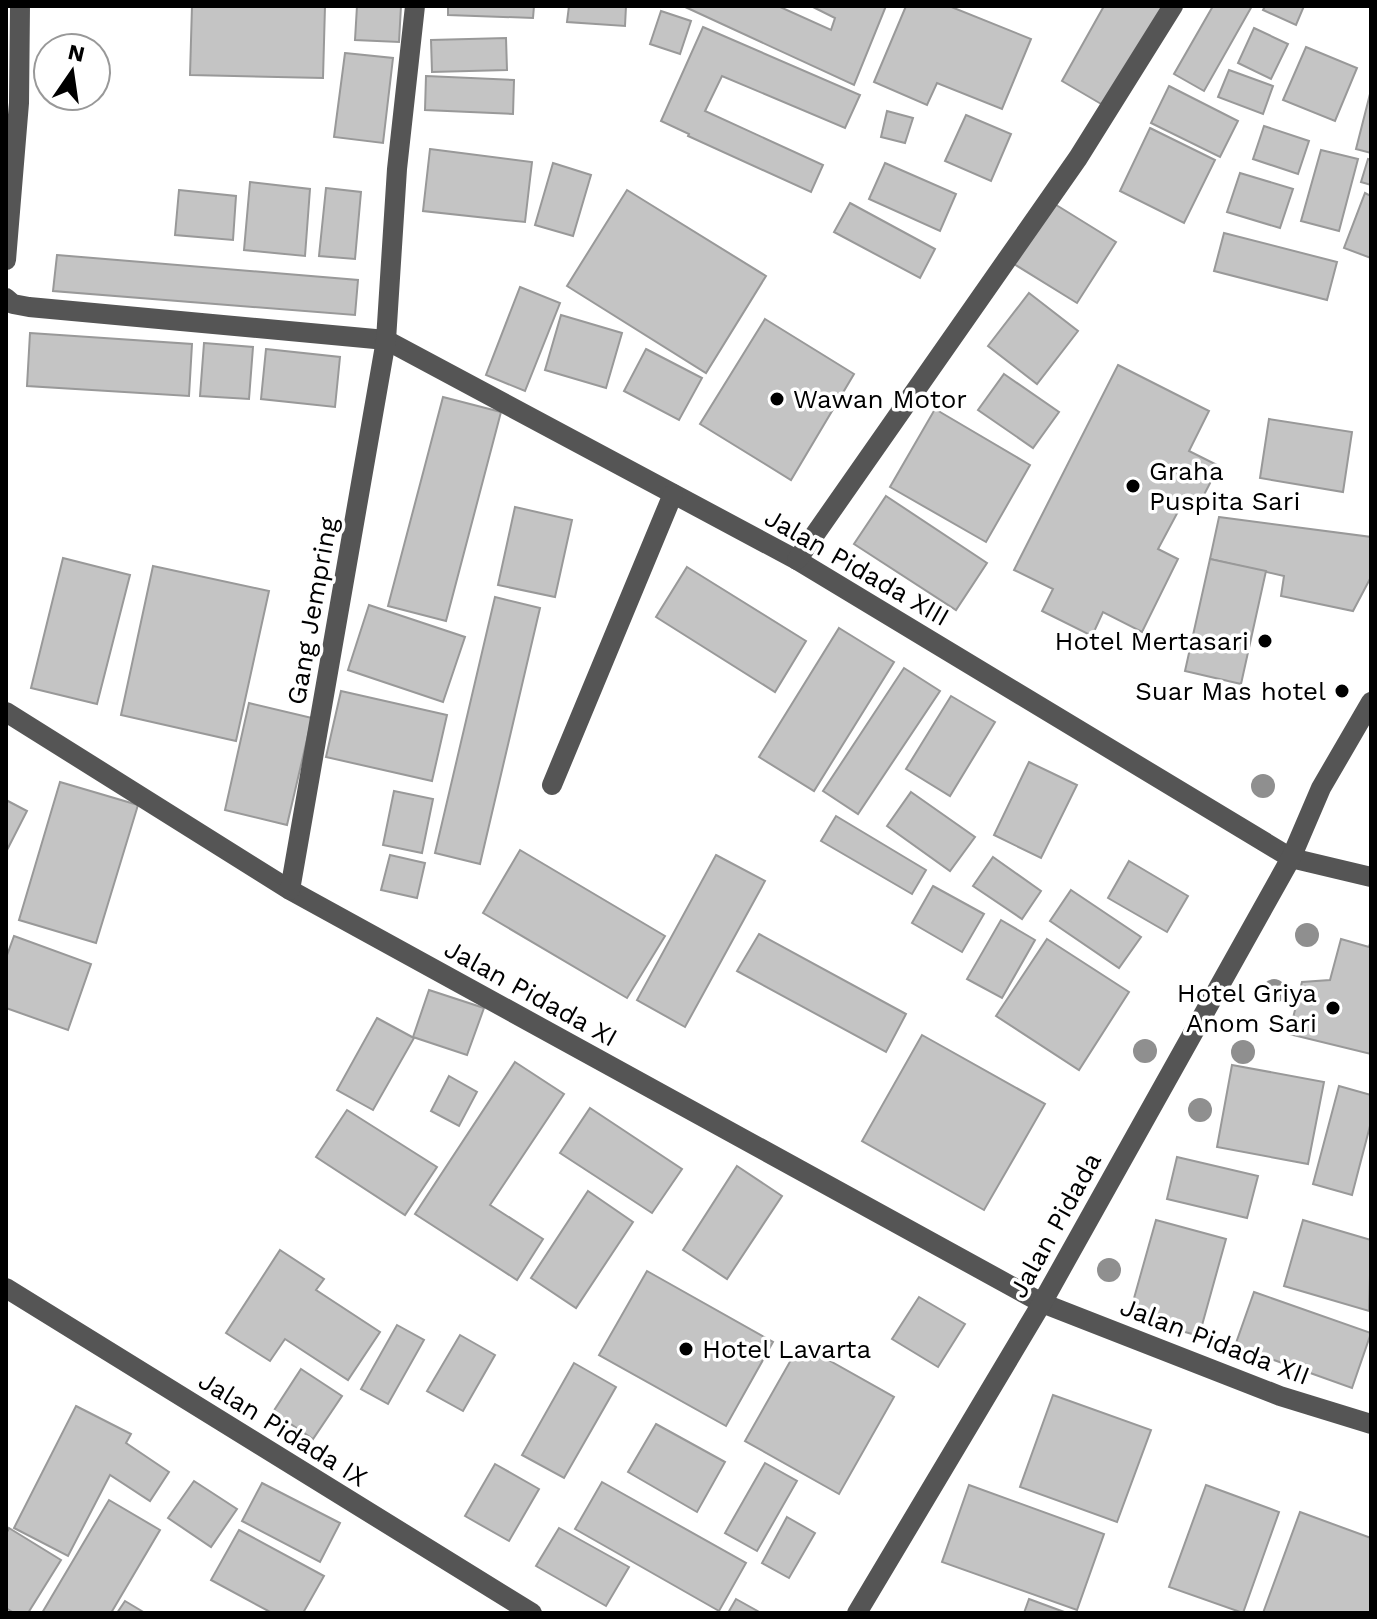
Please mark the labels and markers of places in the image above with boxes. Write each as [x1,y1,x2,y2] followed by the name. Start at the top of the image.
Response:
[793,384,967,414] place label: Wawan Motor
[768,390,786,408] marker: Wawan Motor
[1149,456,1300,516] place label: Graha Puspita Sari
[1124,477,1142,495] marker: Graha Puspita Sari
[1055,626,1249,656] place label: Hotel Mertasari
[1256,632,1274,650] marker: Hotel Mertasari
[1135,676,1326,706] place label: Suar Mas hotel
[1333,682,1351,700] marker: Suar Mas hotel
[1177,978,1317,1038] place label: Hotel Griya Anom Sari
[1324,999,1342,1017] marker: Hotel Griya Anom Sari
[702,1334,871,1364] place label: Hotel Lavarta
[677,1340,695,1358] marker: Hotel Lavarta

